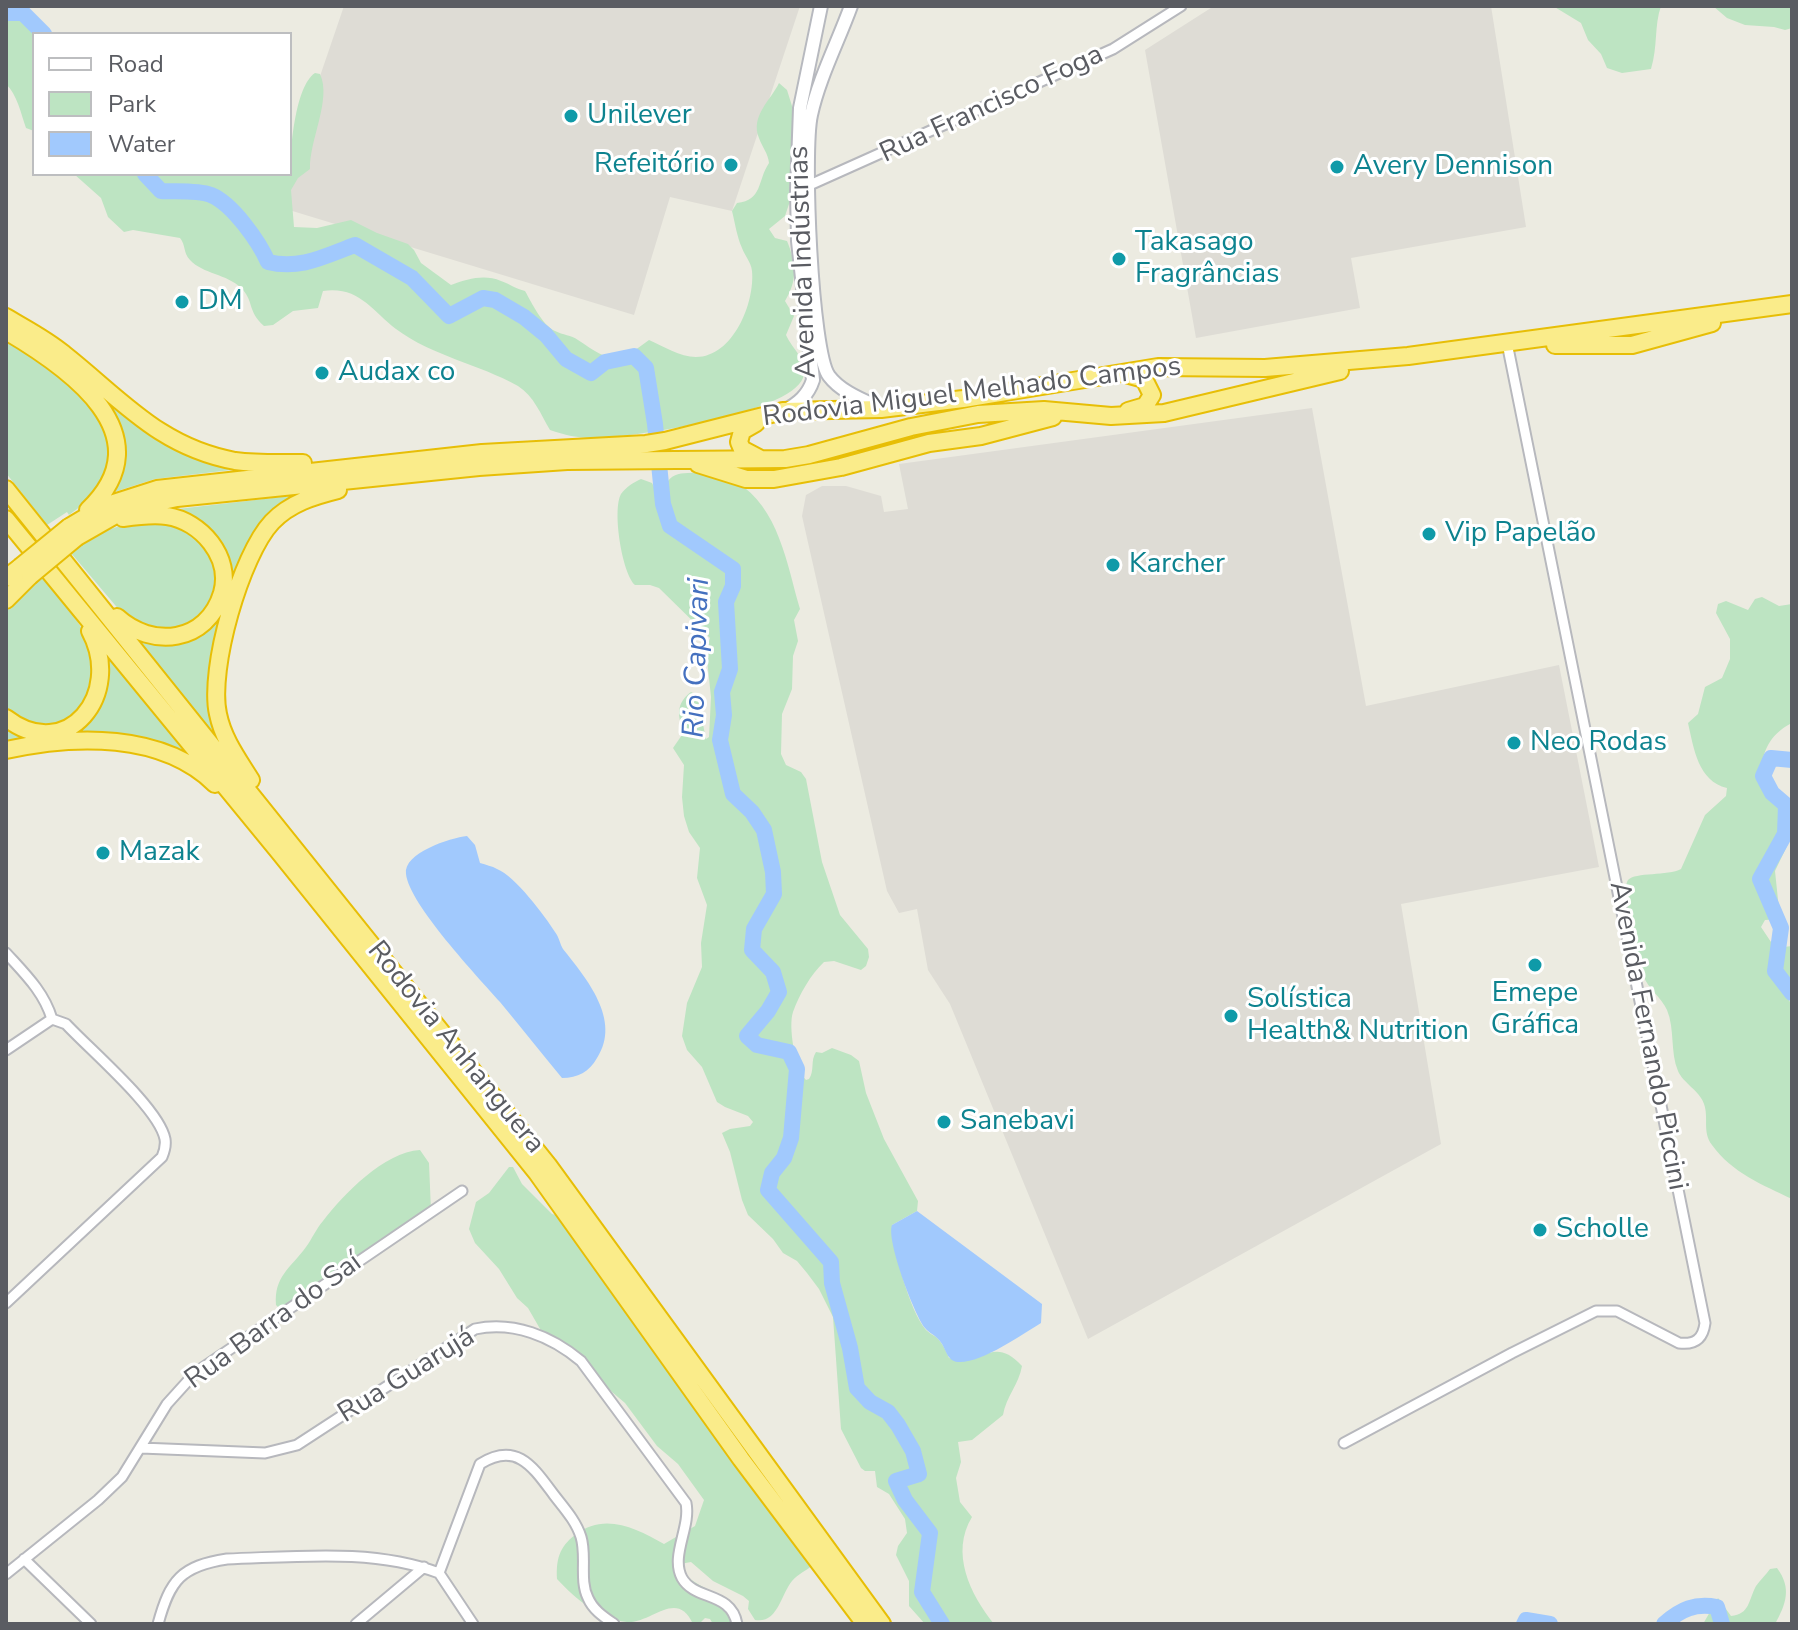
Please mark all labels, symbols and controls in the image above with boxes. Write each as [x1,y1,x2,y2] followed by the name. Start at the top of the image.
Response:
[32,32,292,176] legend
[875,39,1109,171] street label: Rua Francisco Foga
[108,48,164,80] text: Road
[108,88,156,120] text: Park
[587,99,692,133] place label: Unilever
[562,107,580,125] marker: Unilever
[108,128,175,160] text: Water
[783,145,825,379] street label: Avenida Indústrias
[594,148,715,182] place label: Refeitório
[1353,150,1553,184] place label: Avery Dennison
[722,156,740,174] marker: Refeitório
[1328,158,1346,176] marker: Avery Dennison
[1135,226,1280,292] place label: Takasago Fragrâncias
[1110,250,1128,268] marker: Takasago Fragrâncias
[198,285,243,319] place label: DM
[173,293,191,311] marker: DM
[761,351,1183,435] street label: Rodovia Miguel Melhado Campos
[338,356,455,390] place label: Audax co
[313,364,331,382] marker: Audax co
[1445,517,1596,551] place label: Vip Papelão
[1420,525,1438,543] marker: Vip Papelão
[1129,548,1225,582] place label: Karcher
[1104,556,1122,574] marker: Karcher
[677,577,719,739] water label: Rio Capivari
[1530,726,1667,760] place label: Neo Rodas
[1505,734,1523,752] marker: Neo Rodas
[119,836,199,870] place label: Mazak
[94,844,112,862] marker: Mazak
[1601,879,1693,1193] street label: Avenida Fernando Piccini
[359,935,551,1161] street label: Rodovia Anhanguera
[1526,956,1544,974] marker: Emepe Gráfica
[1491,977,1579,1043] place label: Emepe Gráfica
[1247,983,1469,1049] place label: Solística Health& Nutrition
[1222,1007,1240,1025] marker: Solística Health& Nutrition
[960,1105,1075,1139] place label: Sanebavi
[935,1113,953,1131] marker: Sanebavi
[1556,1213,1649,1247] place label: Scholle
[1531,1221,1549,1239] marker: Scholle
[179,1247,369,1397] street label: Rua Barra do Saí
[333,1321,481,1431] street label: Rua Guarujá

